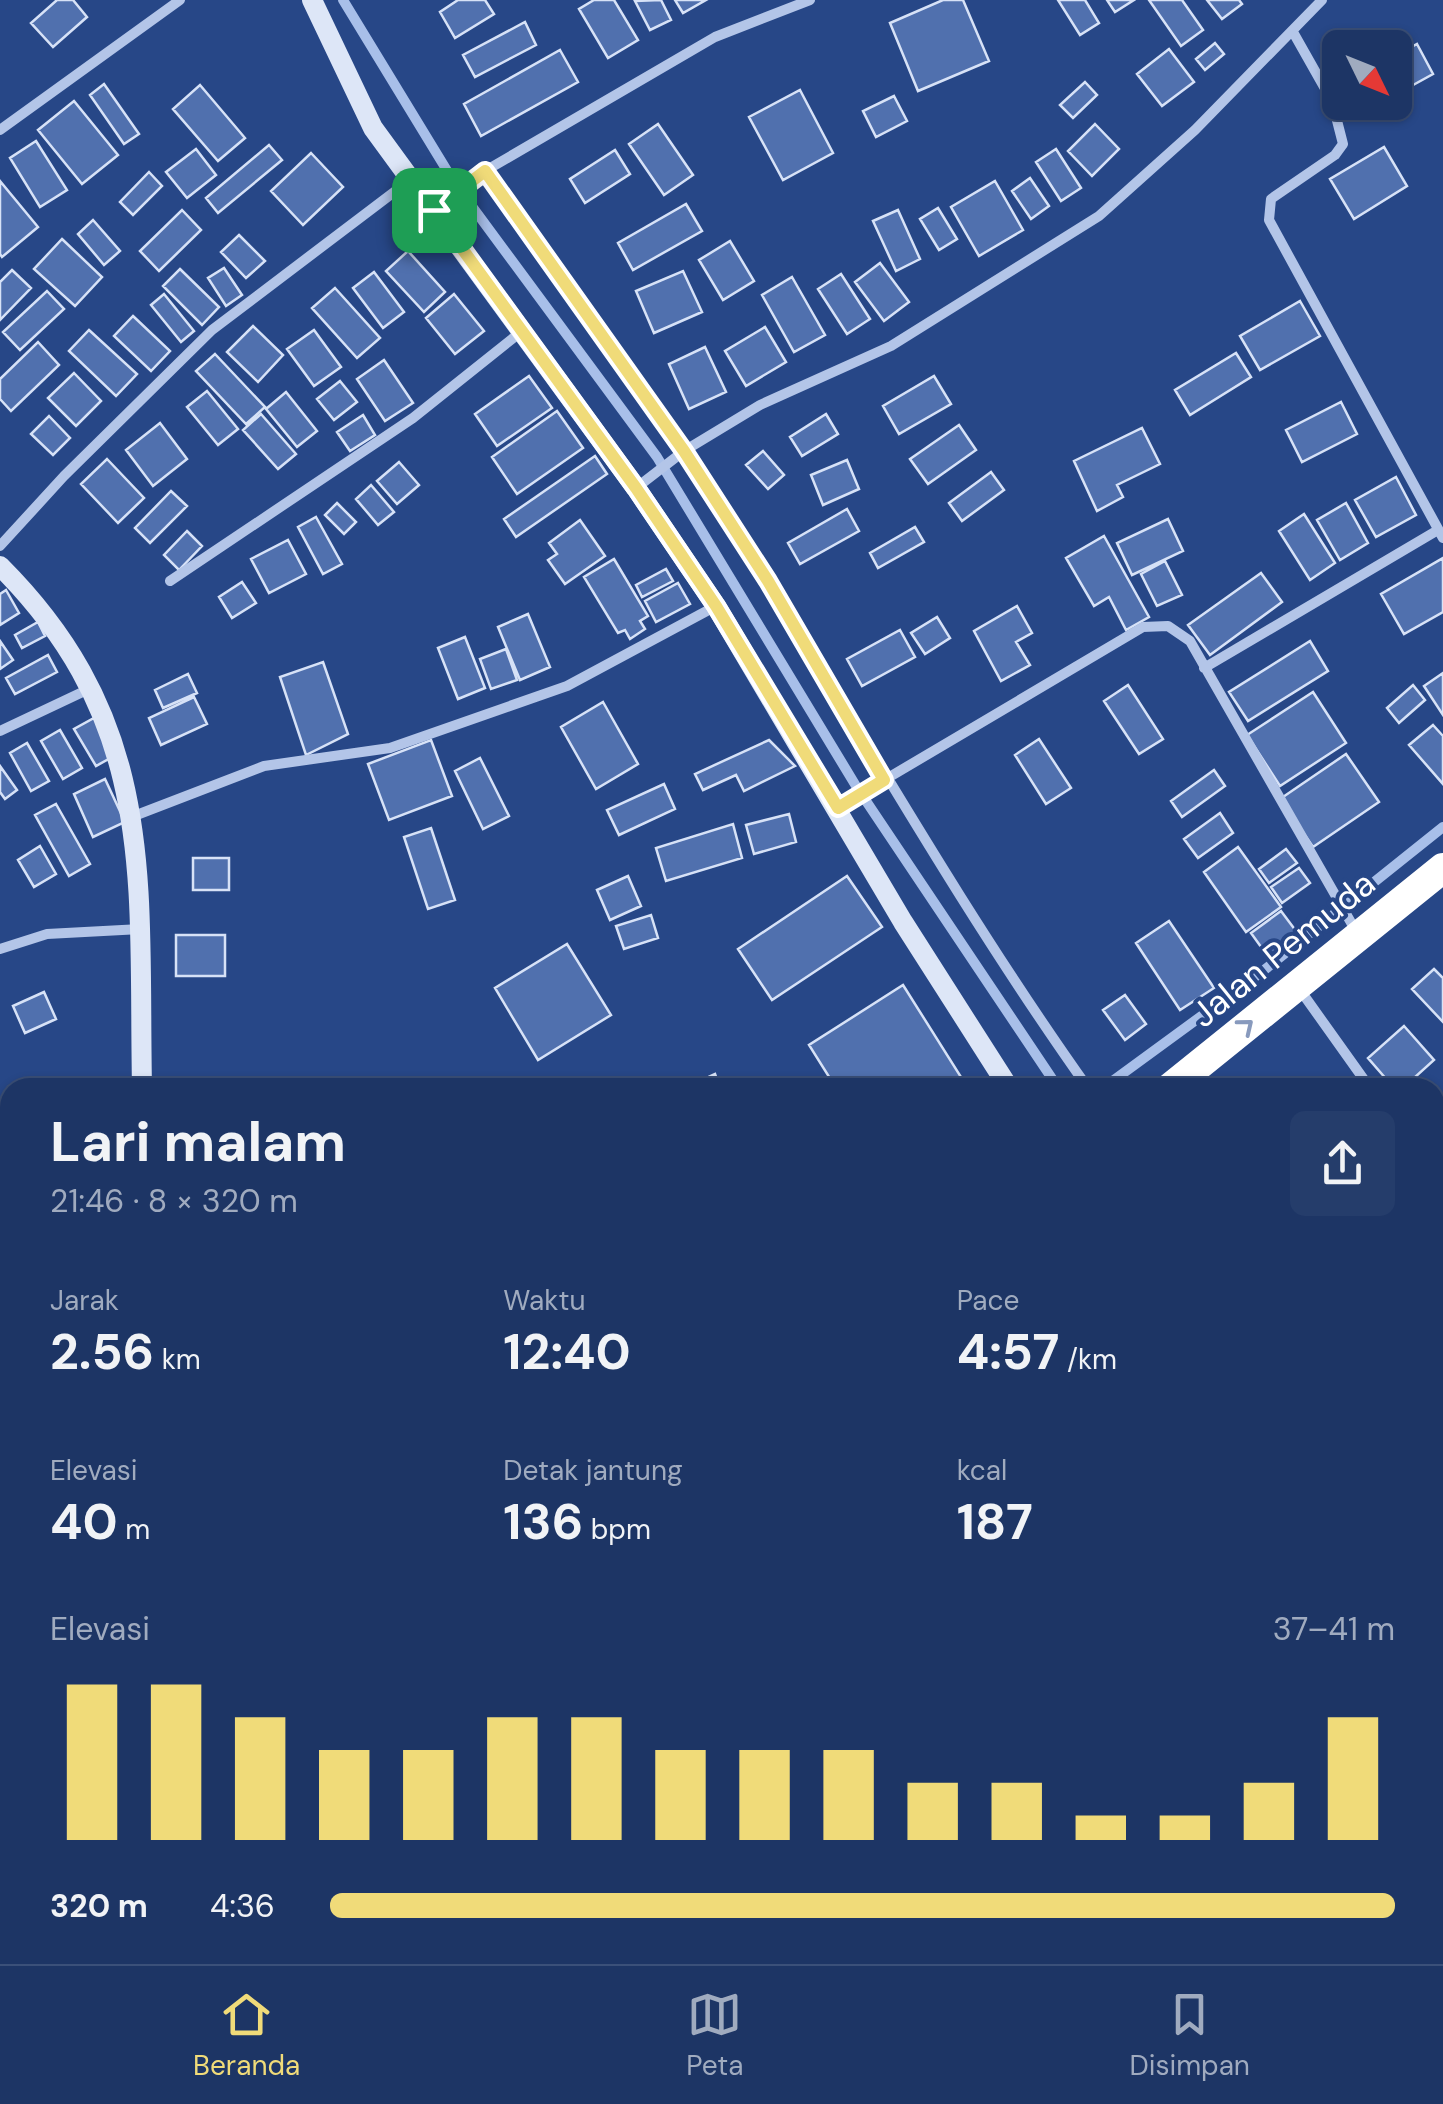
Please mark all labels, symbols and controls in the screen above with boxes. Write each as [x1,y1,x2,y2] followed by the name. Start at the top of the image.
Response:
[1322,30,1412,120] north arrow
[1322,30,1412,120] map controls
[392,168,477,253] pin
[407,183,462,238] icon: arrive
[1181,861,1385,1037] street label: Jalan Pemuda
[1235,1021,1253,1038] one-way arrow
[50,1106,346,1178] text: Lari malam
[1290,1111,1395,1216] button: share
[50,1180,298,1222] text: 21:46 · 8 × 320 m
[50,1282,119,1319] text: Jarak
[503,1282,585,1319] text: Waktu
[957,1282,1019,1319] text: Pace
[50,1319,154,1385] text: 2.56
[503,1319,631,1385] text: 12:40
[957,1319,1059,1385] text: 4:57
[154,1341,201,1378] text: km
[1059,1341,1117,1378] text: /km
[50,1452,137,1489] text: Elevasi
[503,1452,683,1489] text: Detak jantung
[957,1452,1007,1489] text: kcal
[50,1489,118,1555] text: 40
[503,1489,583,1555] text: 136
[957,1489,1033,1555] text: 187
[118,1511,150,1548] text: m
[583,1511,651,1548] text: bpm
[50,1608,150,1650] text: Elevasi
[1273,1608,1395,1650] text: 37–41 m
[50,1885,148,1927] text: 320 m
[210,1885,275,1927] text: 4:36
[193,1987,300,2084] tab: Beranda
[686,1987,743,2084] tab: Peta
[1129,1987,1250,2084] tab: Disimpan

